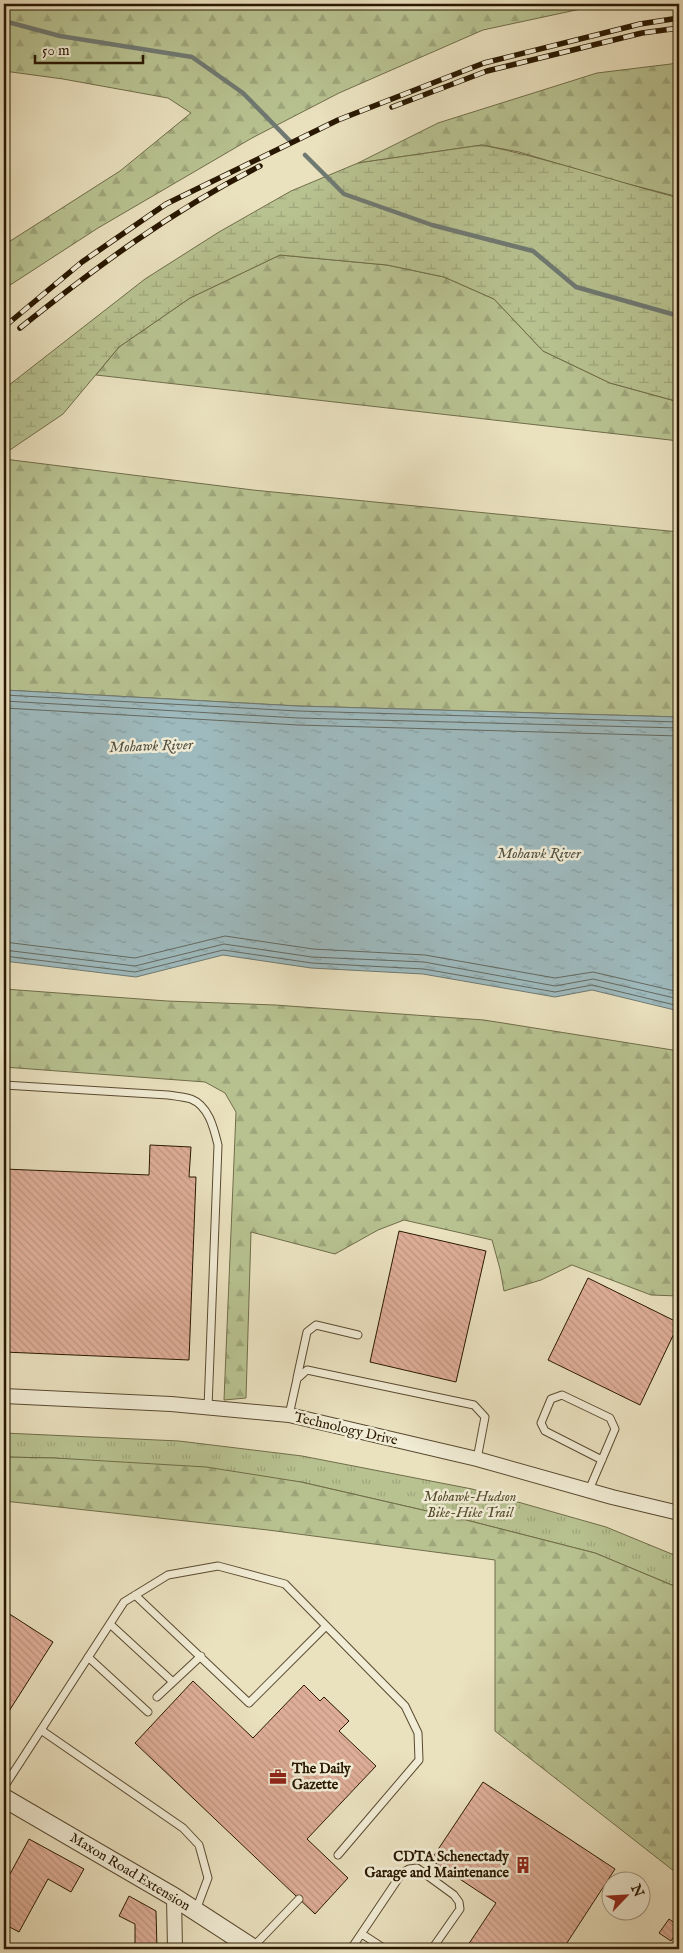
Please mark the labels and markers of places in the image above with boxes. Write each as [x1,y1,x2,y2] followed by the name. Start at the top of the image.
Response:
[291,1760,352,1794] place label: The Daily Gazette
[268,1767,288,1787] office icon: The Daily Gazette
[365,1848,510,1882] place label: CDTA Schenectady Garage and Maintenance
[513,1855,533,1875] building icon: CDTA Schenectady Garage and Maintenance

